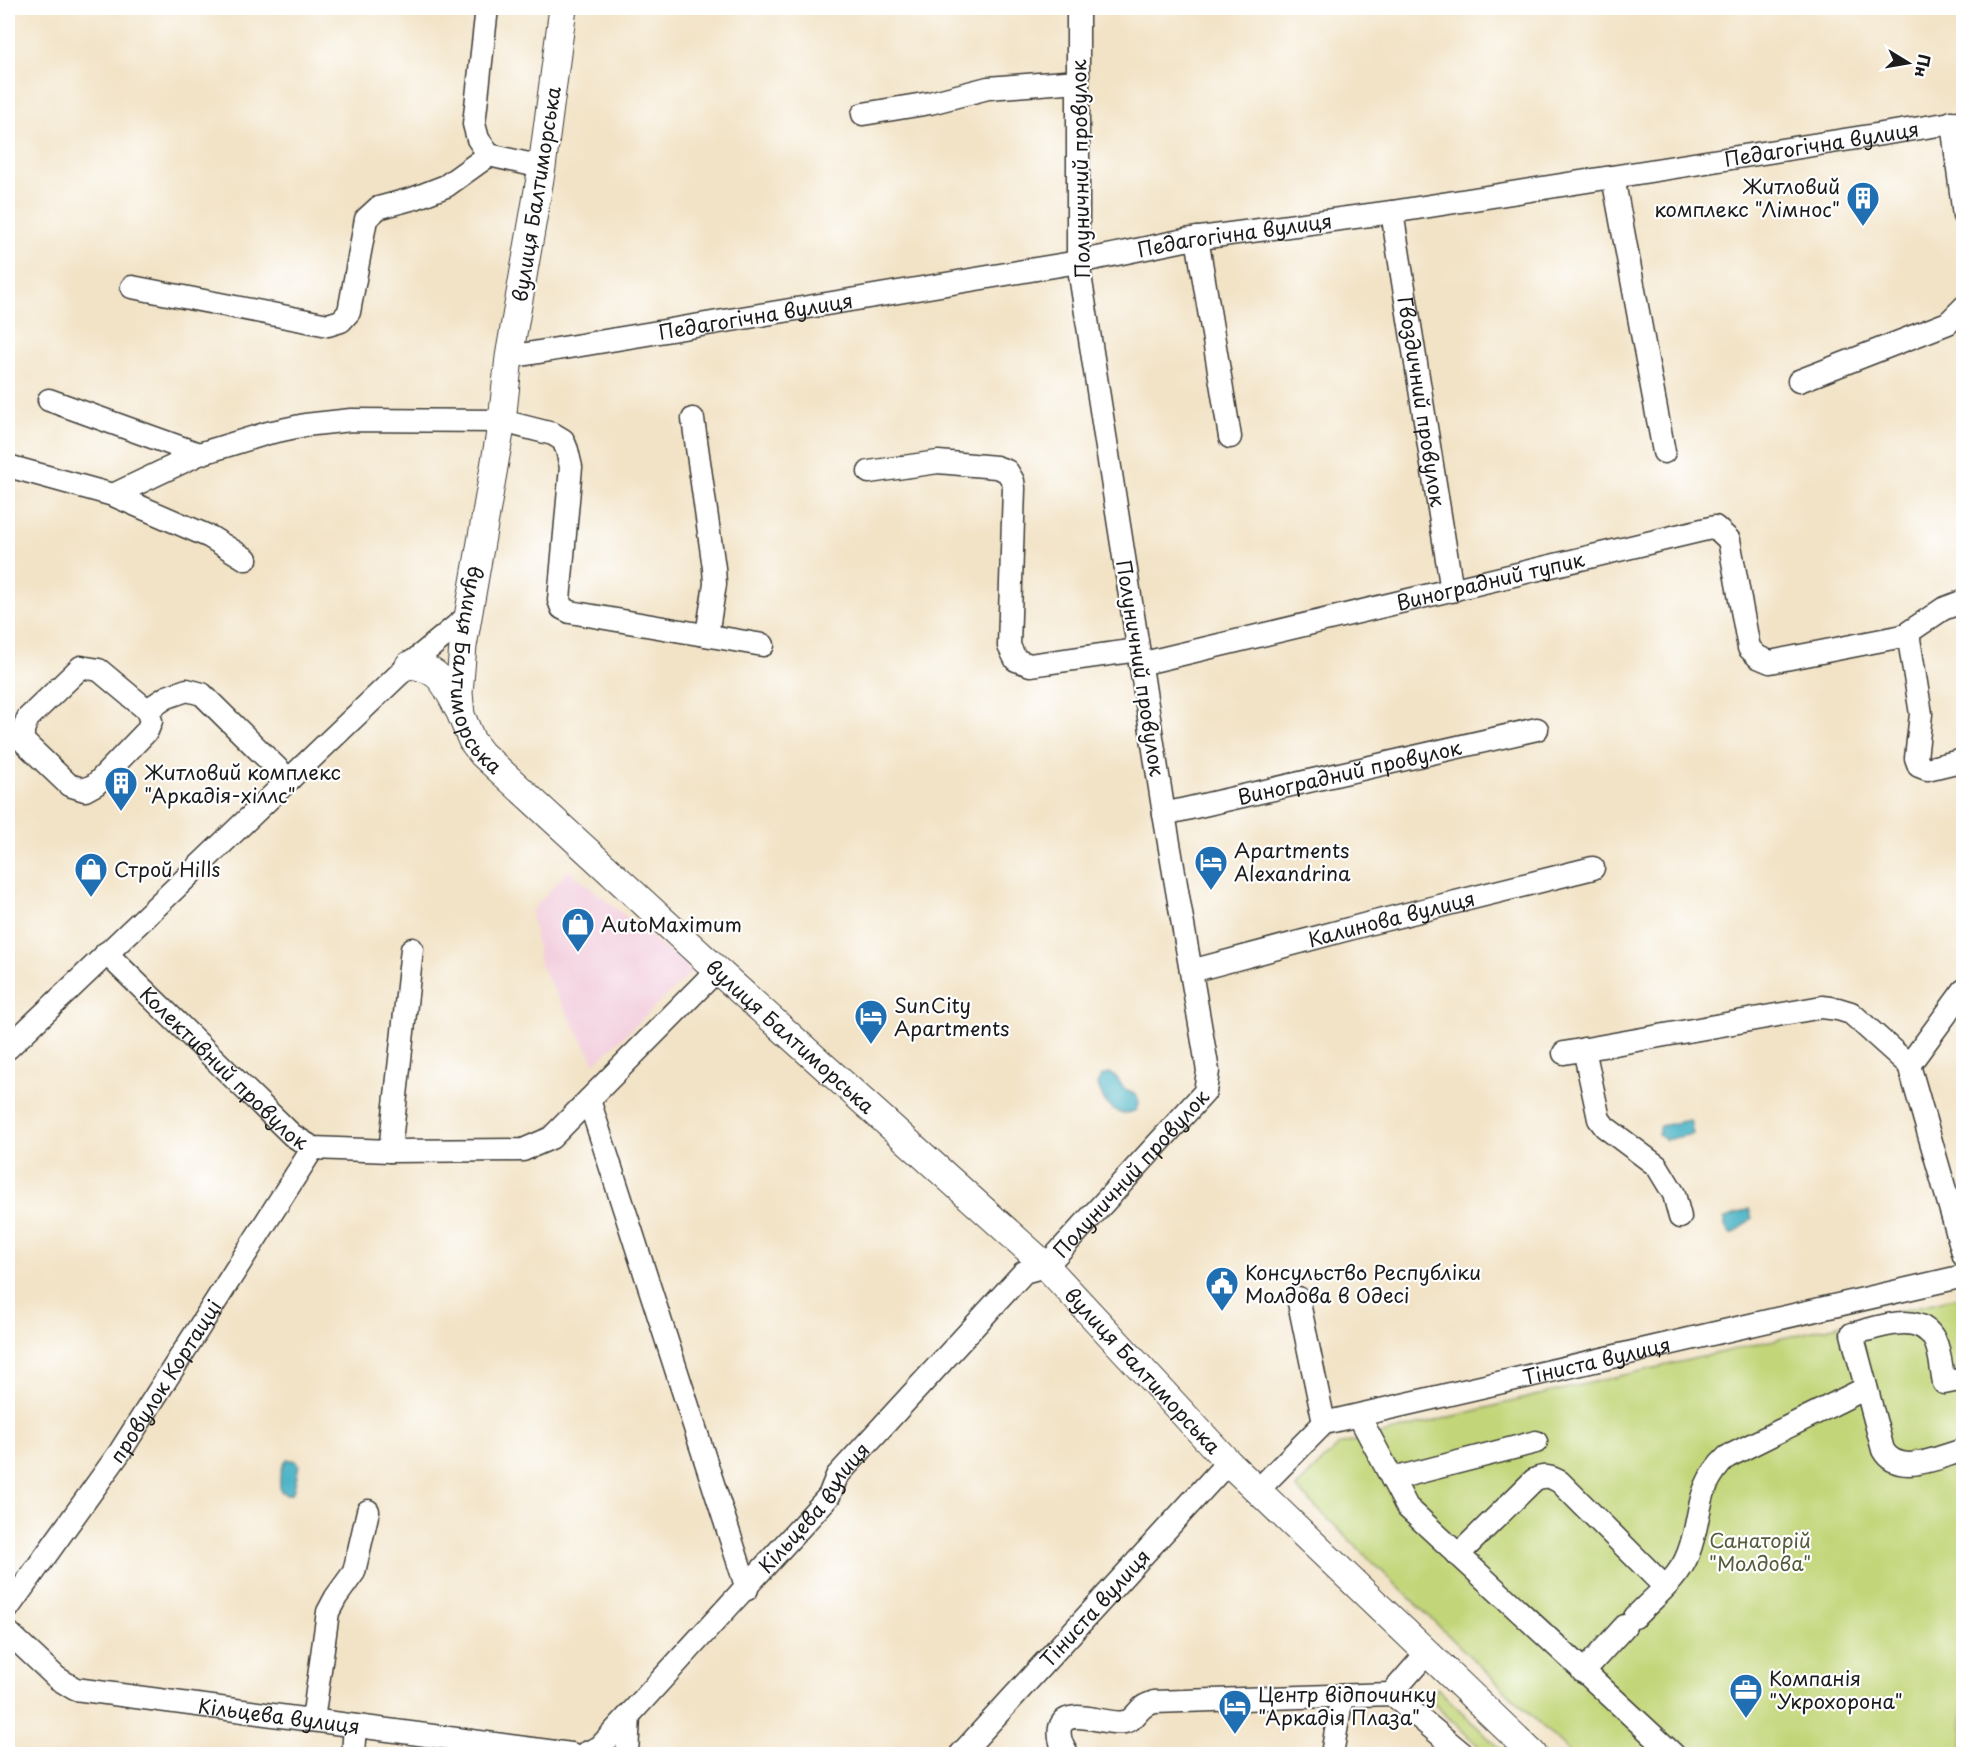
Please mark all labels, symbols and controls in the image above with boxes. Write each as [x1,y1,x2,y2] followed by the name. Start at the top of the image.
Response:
[1878,33,1938,93] north arrow
[1910,52,1938,80] text: Пн
[1063,59,1097,279] street label: Полуничний провулок
[504,84,568,304] street label: вулиця Балтиморська
[1722,113,1921,174] street label: Педагогічна вулиця
[1654,171,1840,224] place label: Житловий комплекс "Лімнос"
[1845,180,1881,227] building icon: Житловий комплекс "Лімнос"
[1135,205,1334,264] street label: Педагогічна вулиця
[656,285,855,347] street label: Педагогічна вулиця
[1391,294,1453,509] street label: Гвоздичний провулок
[1393,544,1587,617] street label: Виноградний тупик
[1109,558,1173,779] street label: Полуничний провулок
[444,564,510,781] street label: вулиця Балтиморська
[1234,732,1464,812] street label: Виноградний провулок
[144,757,341,810] place label: Житловий комплекс "Аркадія-хіллс"
[103,765,139,812] building icon: Житловий комплекс "Аркадія-хіллс"
[1234,835,1351,888] place label: Apartments Alexandrina
[1193,844,1229,891] hotel icon: Apartments Alexandrina
[73,851,109,898] shop icon: Строй Hills
[114,854,220,884] place label: Строй Hills
[1304,883,1478,954] street label: Калинова вулиця
[560,906,596,953] shop icon: AutoMaximum
[601,909,742,939] place label: AutoMaximum
[699,952,882,1121] street label: вулиця Балтиморська
[133,979,314,1157] street label: Колективний провулок
[894,990,1010,1043] place label: SunCity Apartments
[853,998,889,1045] hotel icon: SunCity Apartments
[1046,1082,1216,1264] street label: Полуничний провулок
[1245,1257,1481,1310] place label: Консульство Республіки Молдова в Одесі
[1204,1265,1240,1312] public building icon: Консульство Республіки Молдова в Одесі
[1058,1280,1228,1461] street label: вулиця Балтиморська
[102,1293,228,1469] street label: провулок Кортацці
[1520,1329,1673,1392] street label: Тіниста вулиця
[751,1435,876,1580] street label: Кільцева вулиця
[1709,1525,1811,1578] park label: Санаторій "Молдова"
[1033,1542,1157,1674] street label: Тіниста вулиця
[1769,1663,1903,1716] place label: Компанія "Укрохорона"
[1728,1672,1764,1719] office icon: Компанія "Укрохорона"
[1258,1679,1437,1732] place label: Центр відпочинку "Аркадія Плаза"
[1217,1688,1253,1735] hotel icon: Центр відпочинку "Аркадія Плаза"
[196,1690,362,1741] street label: Кільцева вулиця

